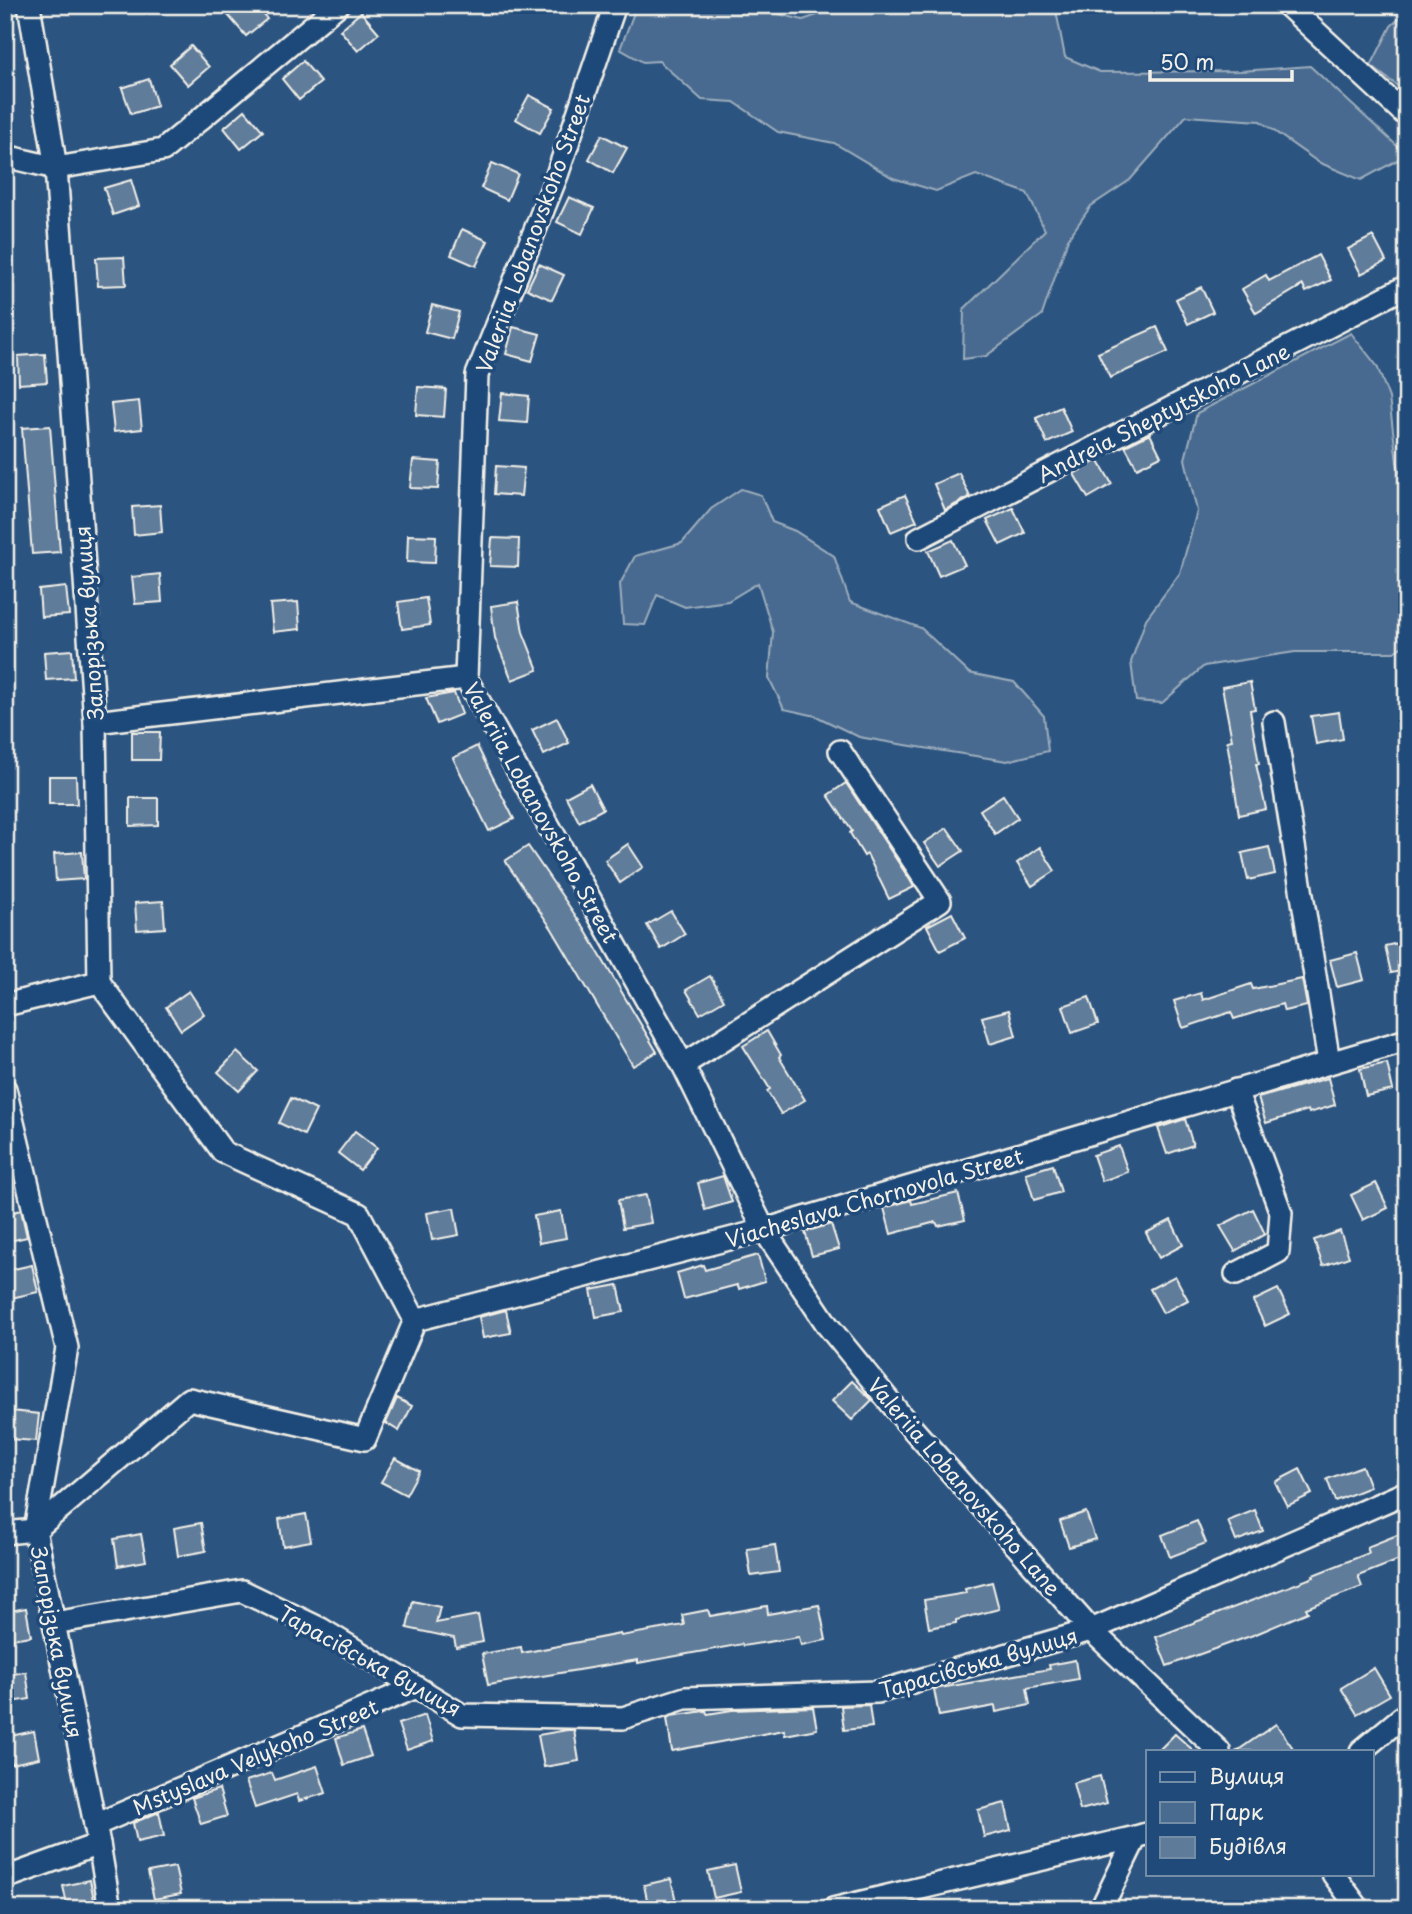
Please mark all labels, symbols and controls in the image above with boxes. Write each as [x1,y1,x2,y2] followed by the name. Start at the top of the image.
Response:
[1150,38,1291,82] scale bar
[1160,45,1214,77] text: 50 m
[467,89,597,377] street label: Valeriia Lobanovskoho Street
[1031,334,1295,490] street label: Andreia Sheptytskoho Lane
[65,525,111,721] street label: Запорізька вулиця
[457,676,627,948] street label: Valeriia Lobanovskoho Street
[722,1139,1026,1255] street label: Viacheslava Chornovola Street
[861,1370,1069,1602] street label: Valeriia Lobanovskoho Lane
[24,1543,92,1741] street label: Запорізька вулиця
[273,1596,467,1724] street label: Тарасівська вулиця
[875,1618,1081,1706] street label: Тарасівська вулиця
[127,1690,383,1822] street label: Mstyslava Velykoho Street
[1146,1750,1374,1876] legend
[1209,1759,1285,1791] text: Вулиця
[1209,1795,1264,1827] text: Парк
[1209,1829,1287,1861] text: Будівля

